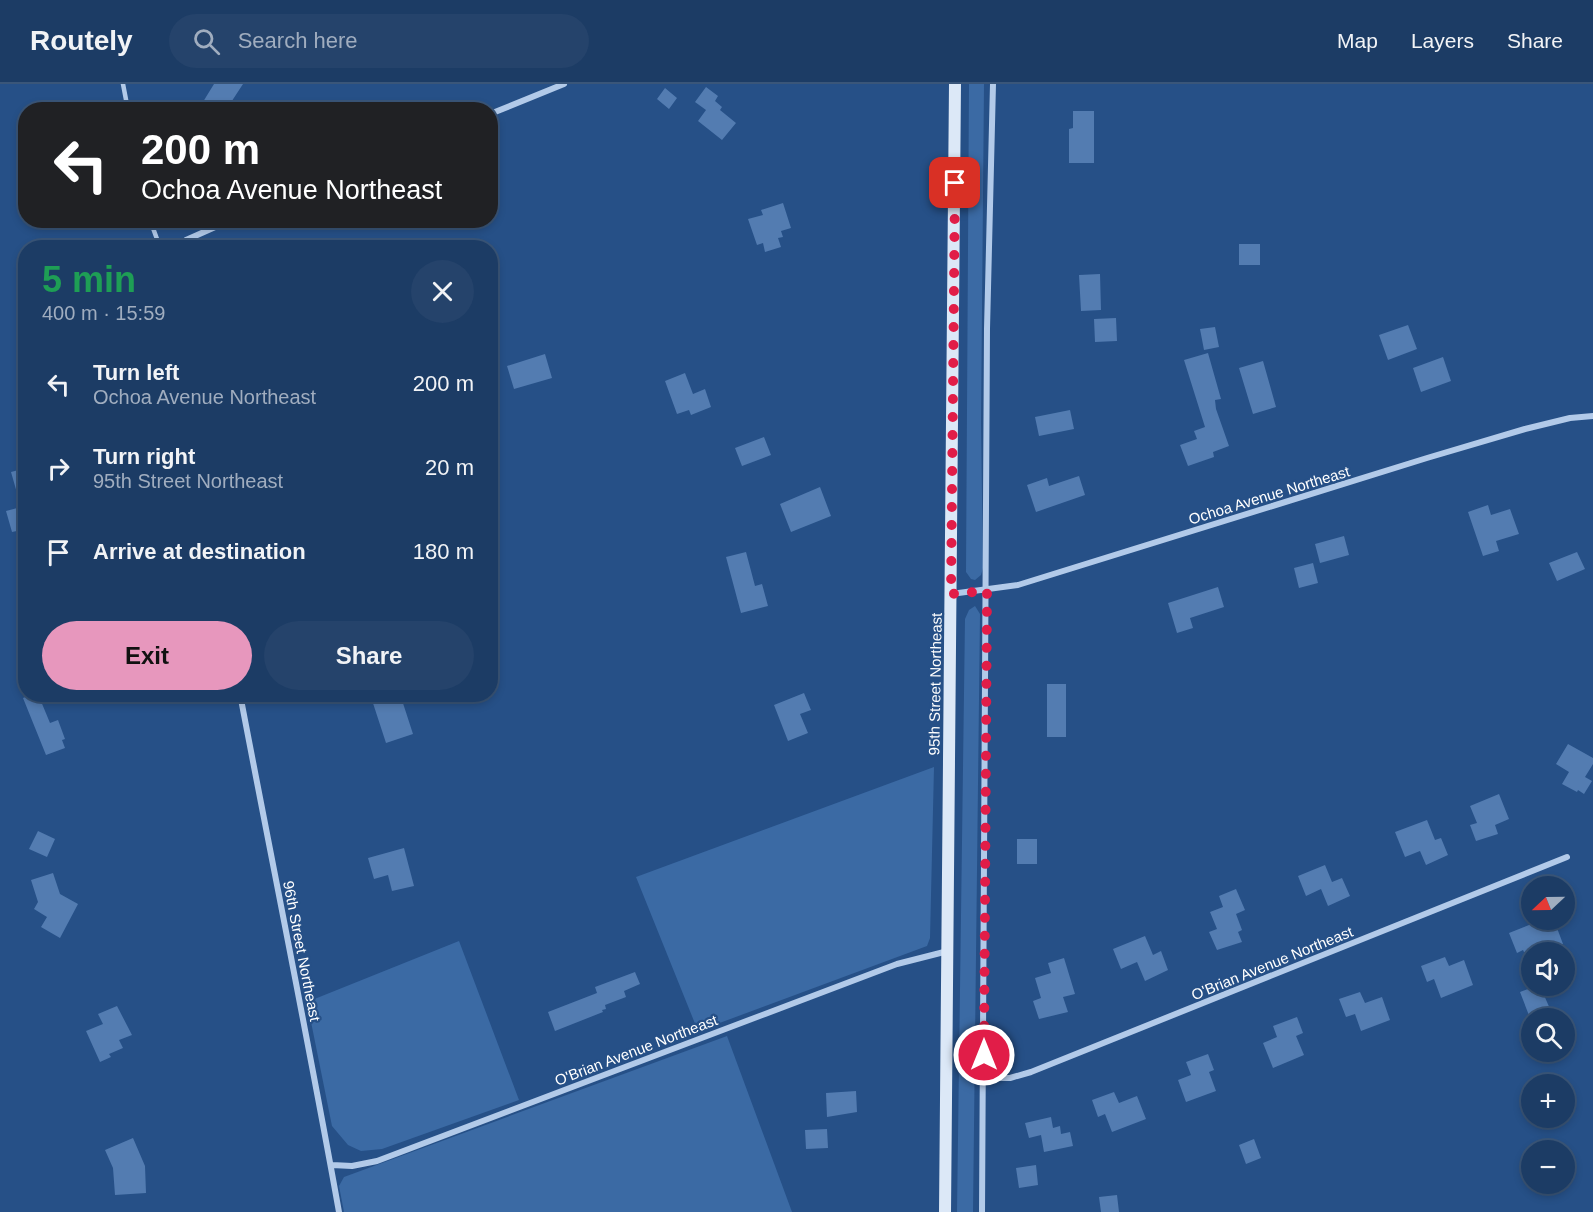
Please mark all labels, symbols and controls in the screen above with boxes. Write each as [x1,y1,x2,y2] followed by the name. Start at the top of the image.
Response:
[169,14,589,68] search box
[30,25,133,56] text: Routely
[190,25,223,58] icon: search
[238,28,358,53] text: Search here
[1337,29,1378,52] text: Map
[1411,29,1474,52] text: Layers
[1507,29,1563,52] text: Share
[42,126,120,204] icon: left
[141,126,260,173] text: 200 m
[929,157,980,208] pin
[938,166,971,199] icon: arrive
[141,175,442,205] text: Ochoa Avenue Northeast
[42,259,136,300] text: 5 min
[411,260,474,323] button: close
[42,302,165,324] text: 400 m · 15:59
[93,360,179,385] text: Turn left
[42,368,75,401] icon: left
[413,371,474,396] text: 200 m
[93,386,316,408] text: Ochoa Avenue Northeast
[93,444,195,469] text: Turn right
[42,452,75,485] icon: right
[425,455,474,480] text: 20 m
[1186,462,1352,528] street label: Ochoa Avenue Northeast
[93,470,283,492] text: 95th Street Northeast
[42,536,75,569] icon: arrive
[93,539,306,564] text: Arrive at destination
[413,539,474,564] text: 180 m
[925,612,945,755] street label: 95th Street Northeast
[42,621,252,690] button: Exit
[264,621,474,690] button: Share
[1521,876,1575,930] north arrow
[1521,876,1575,1194] map controls
[280,879,324,1023] street label: 96th Street Northeast
[1189,922,1356,1003] street label: O'Brian Avenue Northeast
[1521,942,1575,996] button: sound
[1521,1008,1575,1062] button: search
[552,1011,720,1089] street label: O'Brian Avenue Northeast
[952,1023,1016,1087] position arrow
[1521,1074,1575,1128] button: +
[1521,1140,1575,1194] button: −

